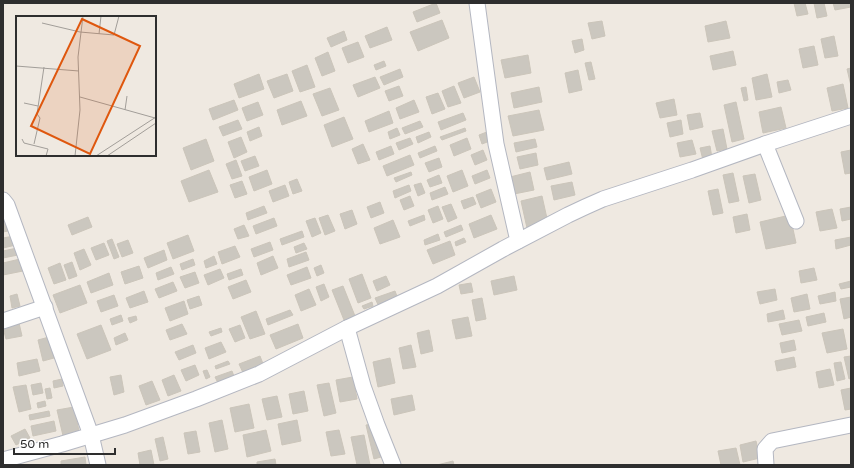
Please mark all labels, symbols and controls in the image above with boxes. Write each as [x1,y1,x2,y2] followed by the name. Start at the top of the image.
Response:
[16,16,156,156] inset map
[14,430,115,456] scale bar
[20,437,49,451] text: 50 m

